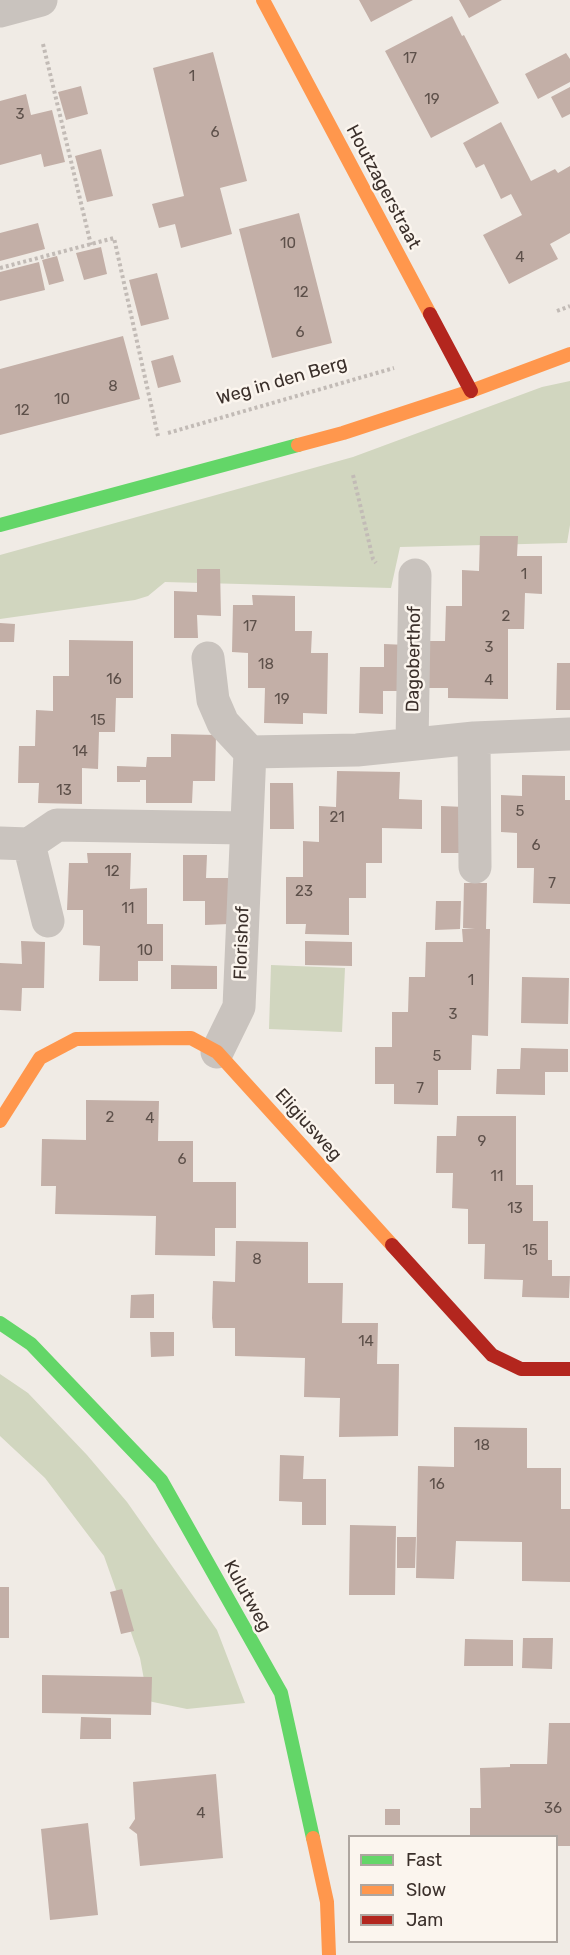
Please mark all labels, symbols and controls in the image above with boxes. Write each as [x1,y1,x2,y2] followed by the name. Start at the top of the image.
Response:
[403,50,417,68] house number: 17
[189,68,195,86] house number: 1
[424,91,440,109] house number: 19
[15,106,25,124] house number: 3
[341,121,425,253] street label: Houtzagerstraat
[210,124,220,142] house number: 6
[280,235,296,253] house number: 10
[515,249,525,267] house number: 4
[293,284,309,302] house number: 12
[295,324,305,342] house number: 6
[214,352,350,410] street label: Weg in den Berg
[108,378,118,396] house number: 8
[54,391,70,409] house number: 10
[14,402,30,420] house number: 12
[521,566,527,584] house number: 1
[402,606,426,712] street label: Dagoberthof
[502,608,510,626] house number: 2
[243,618,257,636] house number: 17
[484,639,494,657] house number: 3
[258,656,274,674] house number: 18
[106,671,122,689] house number: 16
[484,672,494,690] house number: 4
[274,691,290,709] house number: 19
[90,712,106,730] house number: 15
[72,743,88,761] house number: 14
[56,782,72,800] house number: 13
[516,803,524,821] house number: 5
[329,809,345,827] house number: 21
[531,837,541,855] house number: 6
[104,863,120,881] house number: 12
[548,875,556,893] house number: 7
[295,883,313,901] house number: 23
[122,900,134,918] house number: 11
[230,906,254,980] street label: Florishof
[137,942,153,960] house number: 10
[468,972,474,990] house number: 1
[448,1006,458,1024] house number: 3
[433,1048,441,1066] house number: 5
[416,1080,424,1098] house number: 7
[270,1085,346,1165] street label: Eligiusweg
[106,1109,114,1127] house number: 2
[145,1110,155,1128] house number: 4
[478,1133,486,1151] house number: 9
[177,1151,187,1169] house number: 6
[491,1168,503,1186] house number: 11
[507,1200,523,1218] house number: 13
[522,1242,538,1260] house number: 15
[252,1251,262,1269] house number: 8
[358,1333,374,1351] house number: 14
[474,1437,490,1455] house number: 18
[429,1476,445,1494] house number: 16
[219,1556,275,1636] street label: Kulutweg
[544,1800,562,1818] house number: 36
[196,1805,206,1823] house number: 4
[348,1835,558,1943] legend
[406,1849,442,1871] text: Fast
[406,1879,446,1901] text: Slow
[406,1909,443,1931] text: Jam

